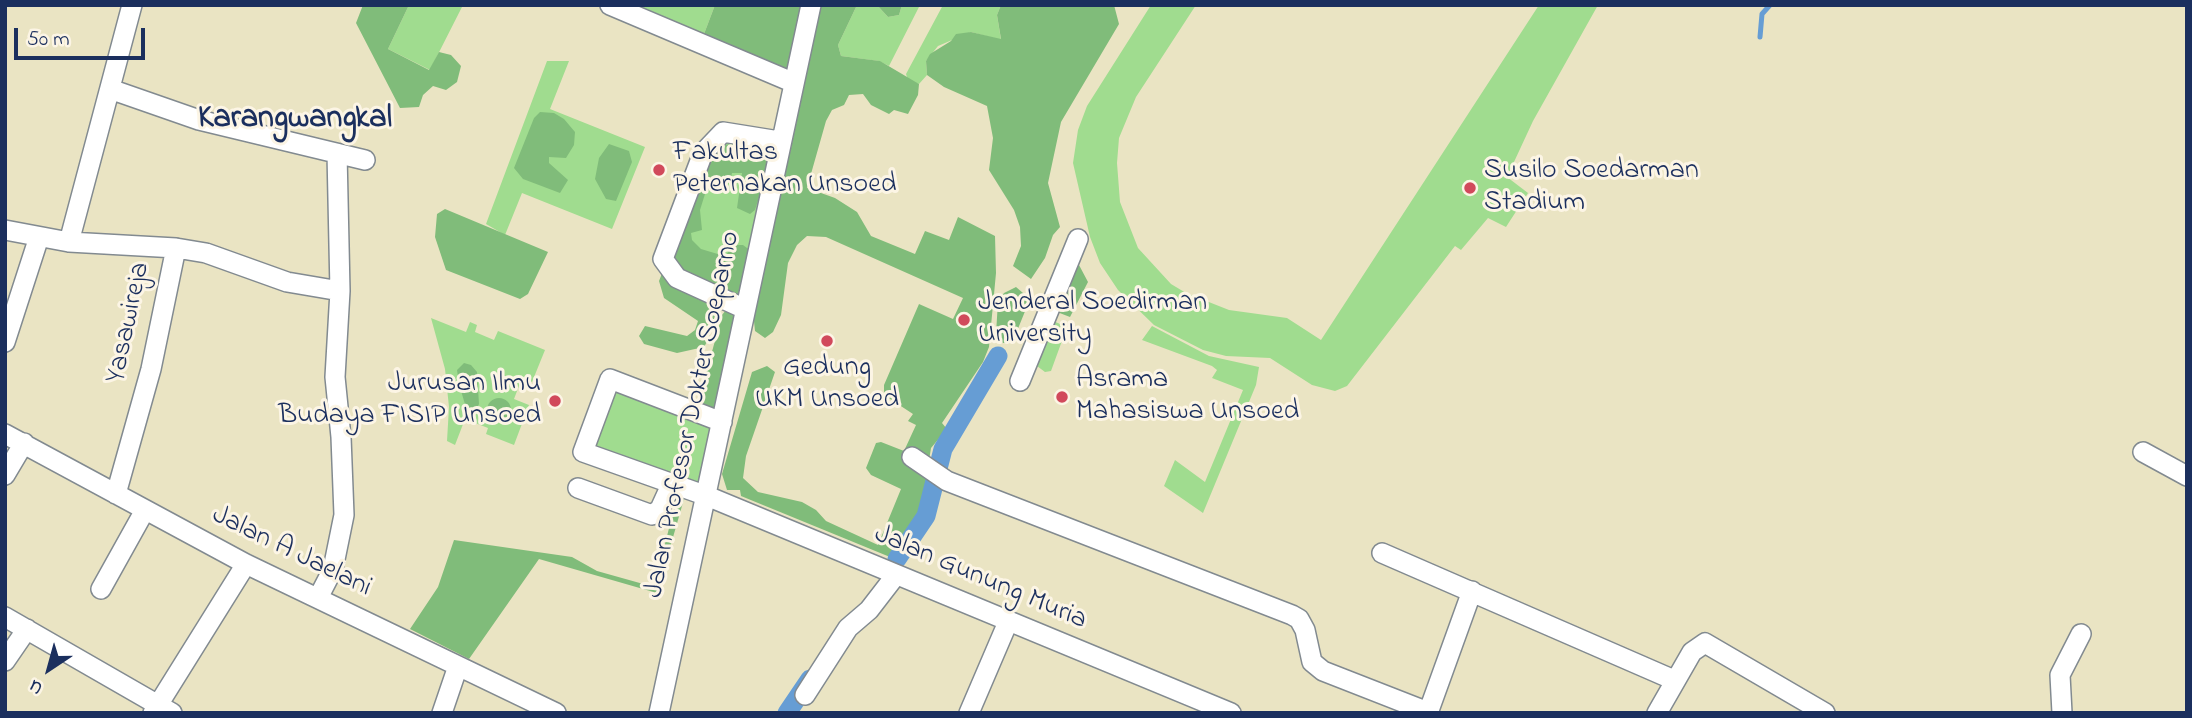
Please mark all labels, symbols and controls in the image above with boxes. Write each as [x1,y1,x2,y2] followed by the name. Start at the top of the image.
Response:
[18,14,149,58] scale bar
[27,25,70,55] text: 50 m
[198,102,392,140] district label: Karangwangkal
[673,137,896,203] place label: Fakultas Peternakan Unsoed
[1484,155,1699,221] place label: Susilo Soedarman Stadium
[651,162,667,178] marker: Fakultas Peternakan Unsoed
[1462,180,1478,196] marker: Susilo Soedarman Stadium
[639,229,749,601] street label: Jalan Profesor Dokter Soeparno
[101,259,159,387] street label: Yasawireja
[978,287,1207,353] place label: Jenderal Soedirman University
[956,312,972,328] marker: Jenderal Soedirman University
[819,333,835,349] marker: Gedung UKM Unsoed
[755,352,899,418] place label: Gedung UKM Unsoed
[1076,364,1299,430] place label: Asrama Mahasiswa Unsoed
[278,368,541,434] place label: Jurusan Ilmu Budaya FISIP Unsoed
[1054,389,1070,405] marker: Asrama Mahasiswa Unsoed
[547,393,563,409] marker: Jurusan Ilmu Budaya FISIP Unsoed
[206,500,376,606] street label: Jalan A Jaelani
[869,519,1091,639] street label: Jalan Gunung Muria
[14,634,84,704] north arrow
[24,672,49,701] text: U

